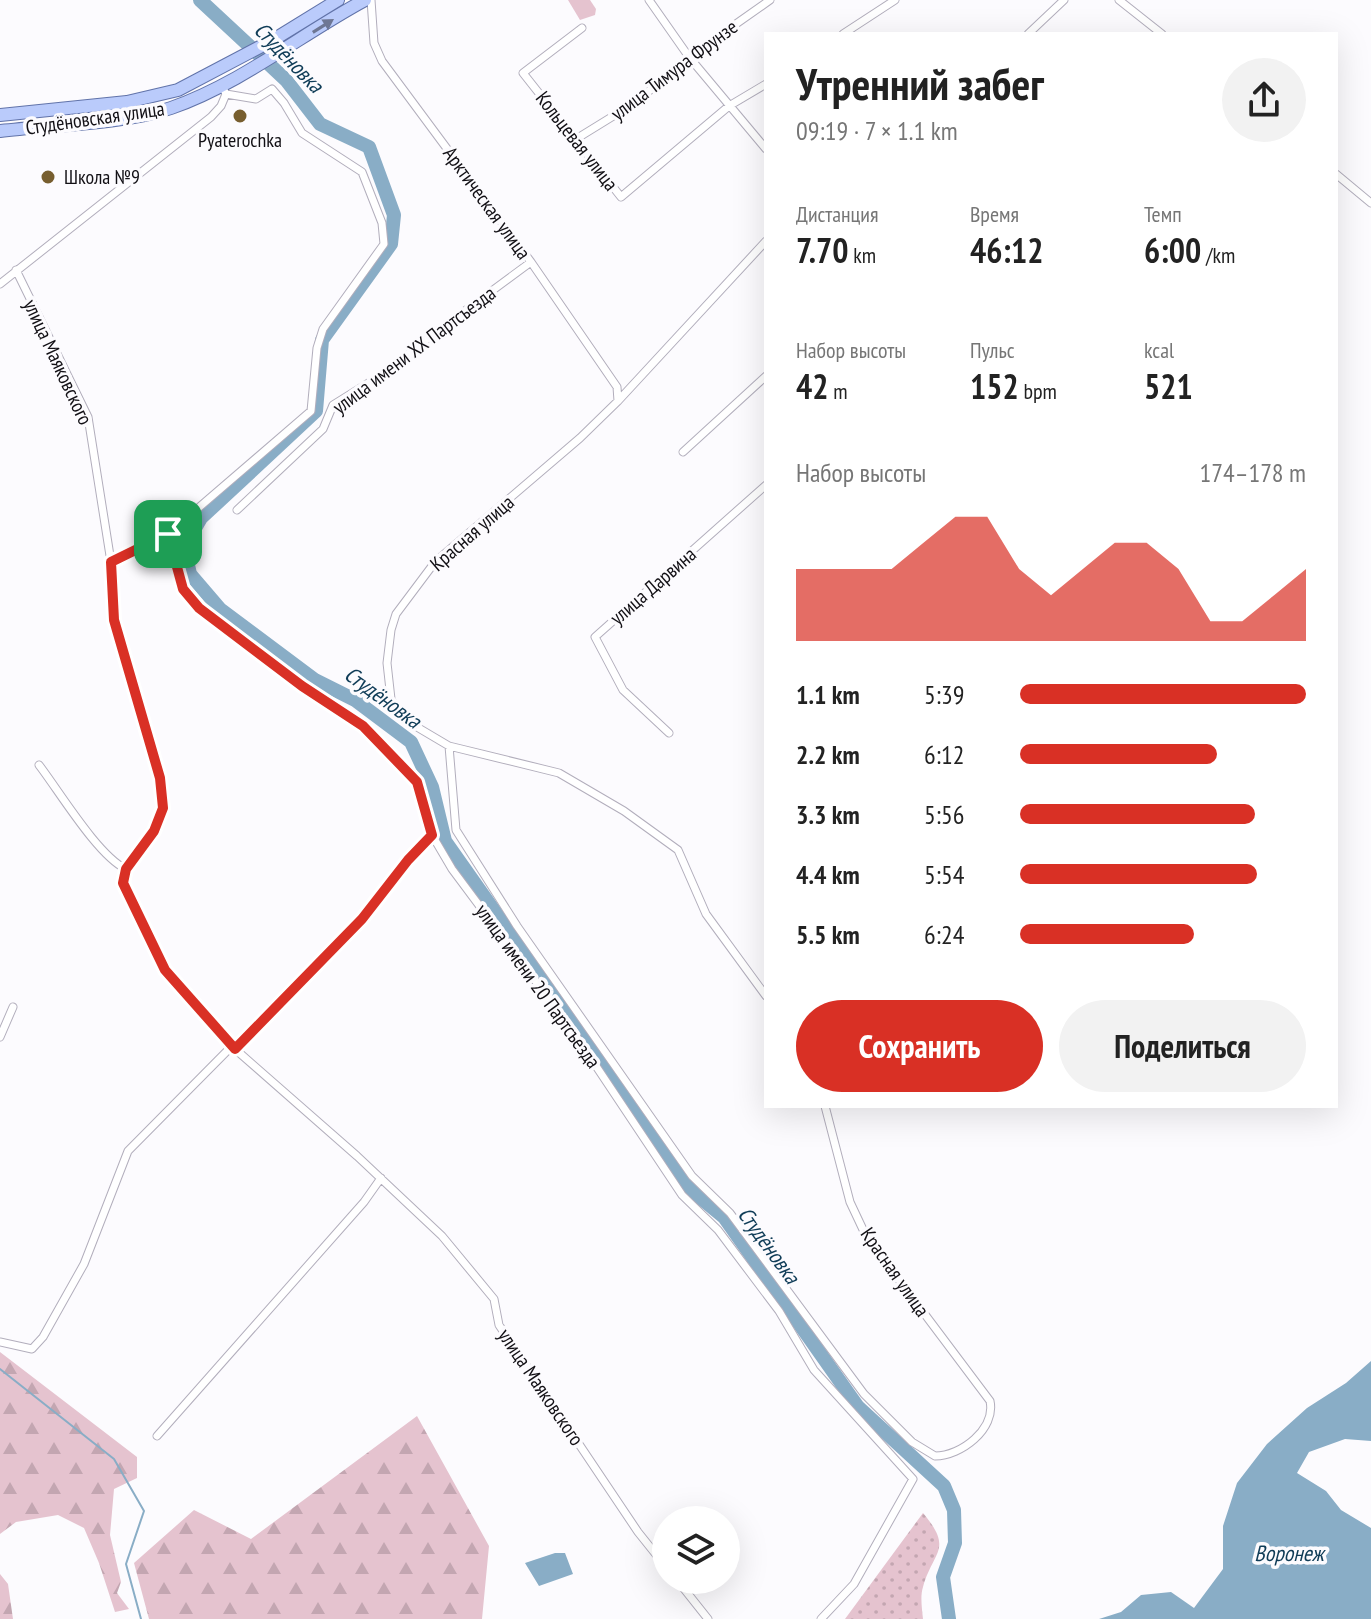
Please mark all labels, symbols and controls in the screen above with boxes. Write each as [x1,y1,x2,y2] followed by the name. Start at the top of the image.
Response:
[605,14,743,126] street label: улица Тимура Фрунзе
[248,16,330,99] water label: Студёновка
[312,19,334,33] one-way arrow
[796,55,1044,112] text: Утренний забег
[1222,58,1306,142] button: share
[530,86,624,196] street label: Кольцевая улица
[24,95,166,141] street label: Студёновская улица
[231,107,249,125] marker: Pyaterochka
[796,114,958,147] text: 09:19 · 7 × 1.1 km
[198,127,282,153] place label: Pyaterochka
[437,142,537,264] street label: Арктическая улица
[64,164,140,190] place label: Школа №9
[39,168,57,186] marker: Школа №9
[796,200,878,228] text: Дистанция
[970,200,1019,228] text: Время
[1144,200,1182,228] text: Темп
[796,228,849,272] text: 7.70
[970,228,1044,272] text: 46:12
[1144,228,1201,272] text: 6:00
[849,241,876,269] text: km
[1201,241,1235,269] text: /km
[327,280,501,420] street label: улица имени ХХ Партсъезда
[18,295,98,429] street label: улица Маяковского
[796,336,906,364] text: Набор высоты
[970,336,1014,364] text: Пульс
[1144,336,1174,364] text: kcal
[796,364,829,408] text: 42
[970,364,1019,408] text: 152
[1144,364,1193,408] text: 521
[829,377,848,405] text: m
[1019,377,1057,405] text: bpm
[796,456,926,489] text: Набор высоты
[1200,456,1306,489] text: 174–178 m
[425,489,519,577] street label: Красная улица
[134,500,202,568] pin
[146,512,190,556] icon: arrive
[604,541,702,631] street label: улица Дарвина
[339,660,428,735] water label: Студёновка
[796,678,860,711] text: 1.1 km
[924,678,964,711] text: 5:39
[796,738,860,771] text: 2.2 km
[924,738,964,771] text: 6:12
[796,798,860,831] text: 3.3 km
[924,798,964,831] text: 5:56
[796,858,860,891] text: 4.4 km
[924,858,964,891] text: 5:54
[470,899,606,1073] street label: улица имени 20 Партсъезда
[796,918,860,951] text: 5.5 km
[924,918,964,951] text: 6:24
[796,1000,1043,1092] button: Сохранить
[1059,1000,1306,1092] button: Поделиться
[732,1201,807,1290] water label: Студёновка
[855,1222,935,1322] street label: Красная улица
[492,1323,590,1451] street label: улица Маяковского
[652,1506,740,1594] map controls
[652,1506,740,1594] button: layers
[1254,1539,1327,1567] water label: Воронеж

